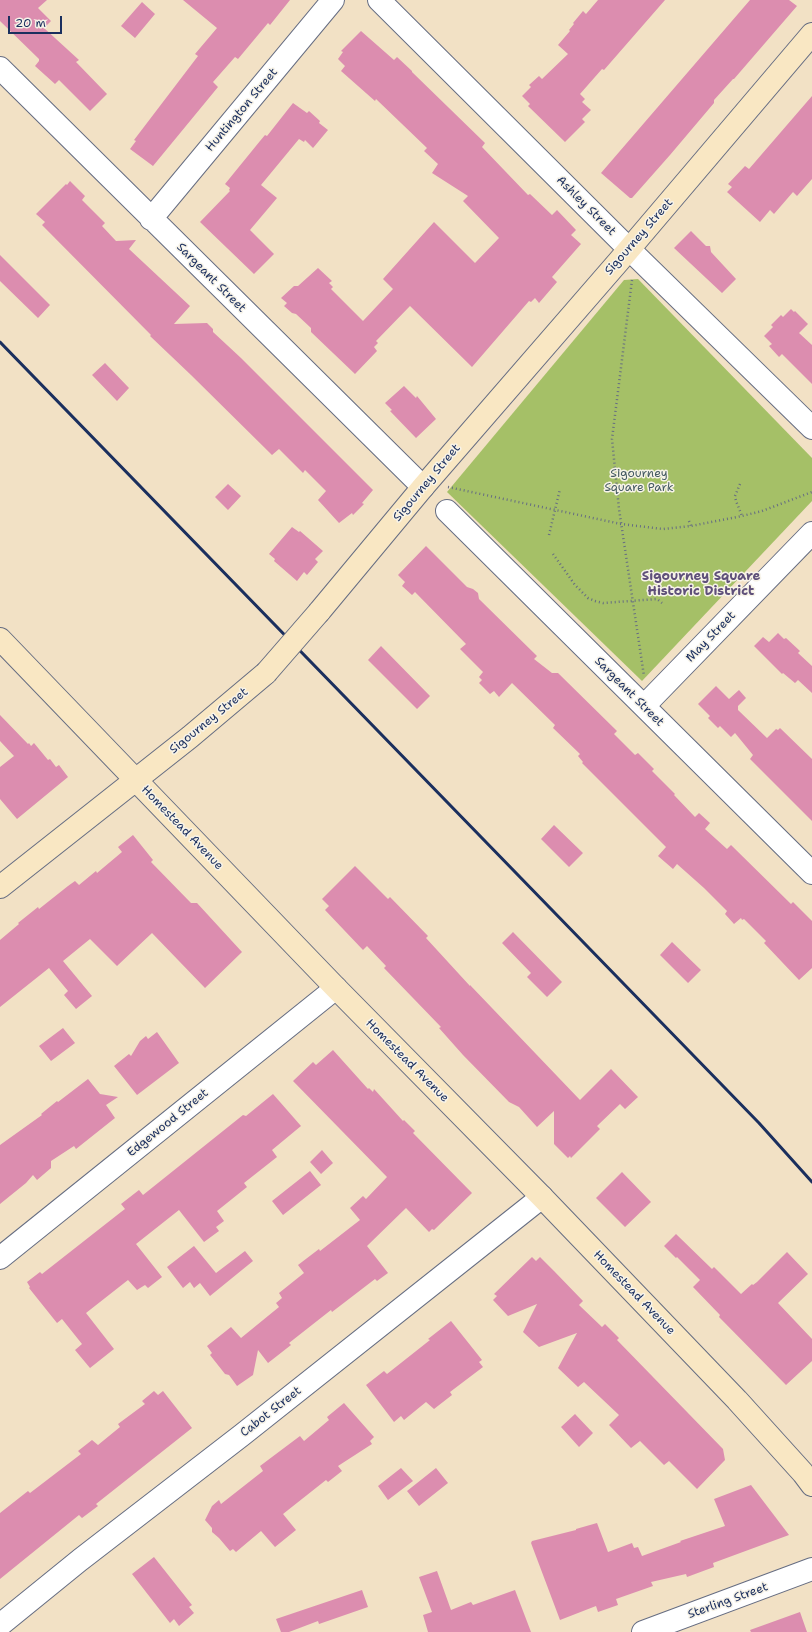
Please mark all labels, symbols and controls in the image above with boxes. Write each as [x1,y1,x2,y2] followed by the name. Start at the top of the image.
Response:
[10,8,64,34] scale bar
[15,15,46,31] text: 20 m
[203,65,281,155] street label: Huntington Street
[553,173,619,239] street label: Ashley Street
[602,196,676,278] street label: Sigourney Street
[173,240,249,316] street label: Sargeant Street
[390,441,464,525] street label: Sigourney Street
[604,467,674,495] park label: Sigourney Square Park
[642,569,760,600] district label: Sigourney Square Historic District
[683,609,739,665] street label: May Street
[591,654,667,730] street label: Sargeant Street
[167,685,251,757] street label: Sigourney Street
[138,783,226,873] street label: Homestead Avenue
[362,1016,452,1106] street label: Homestead Avenue
[124,1086,212,1160] street label: Edgewood Street
[590,1248,678,1338] street label: Homestead Avenue
[238,1384,304,1440] street label: Cabot Street
[686,1580,770,1622] street label: Sterling Street

